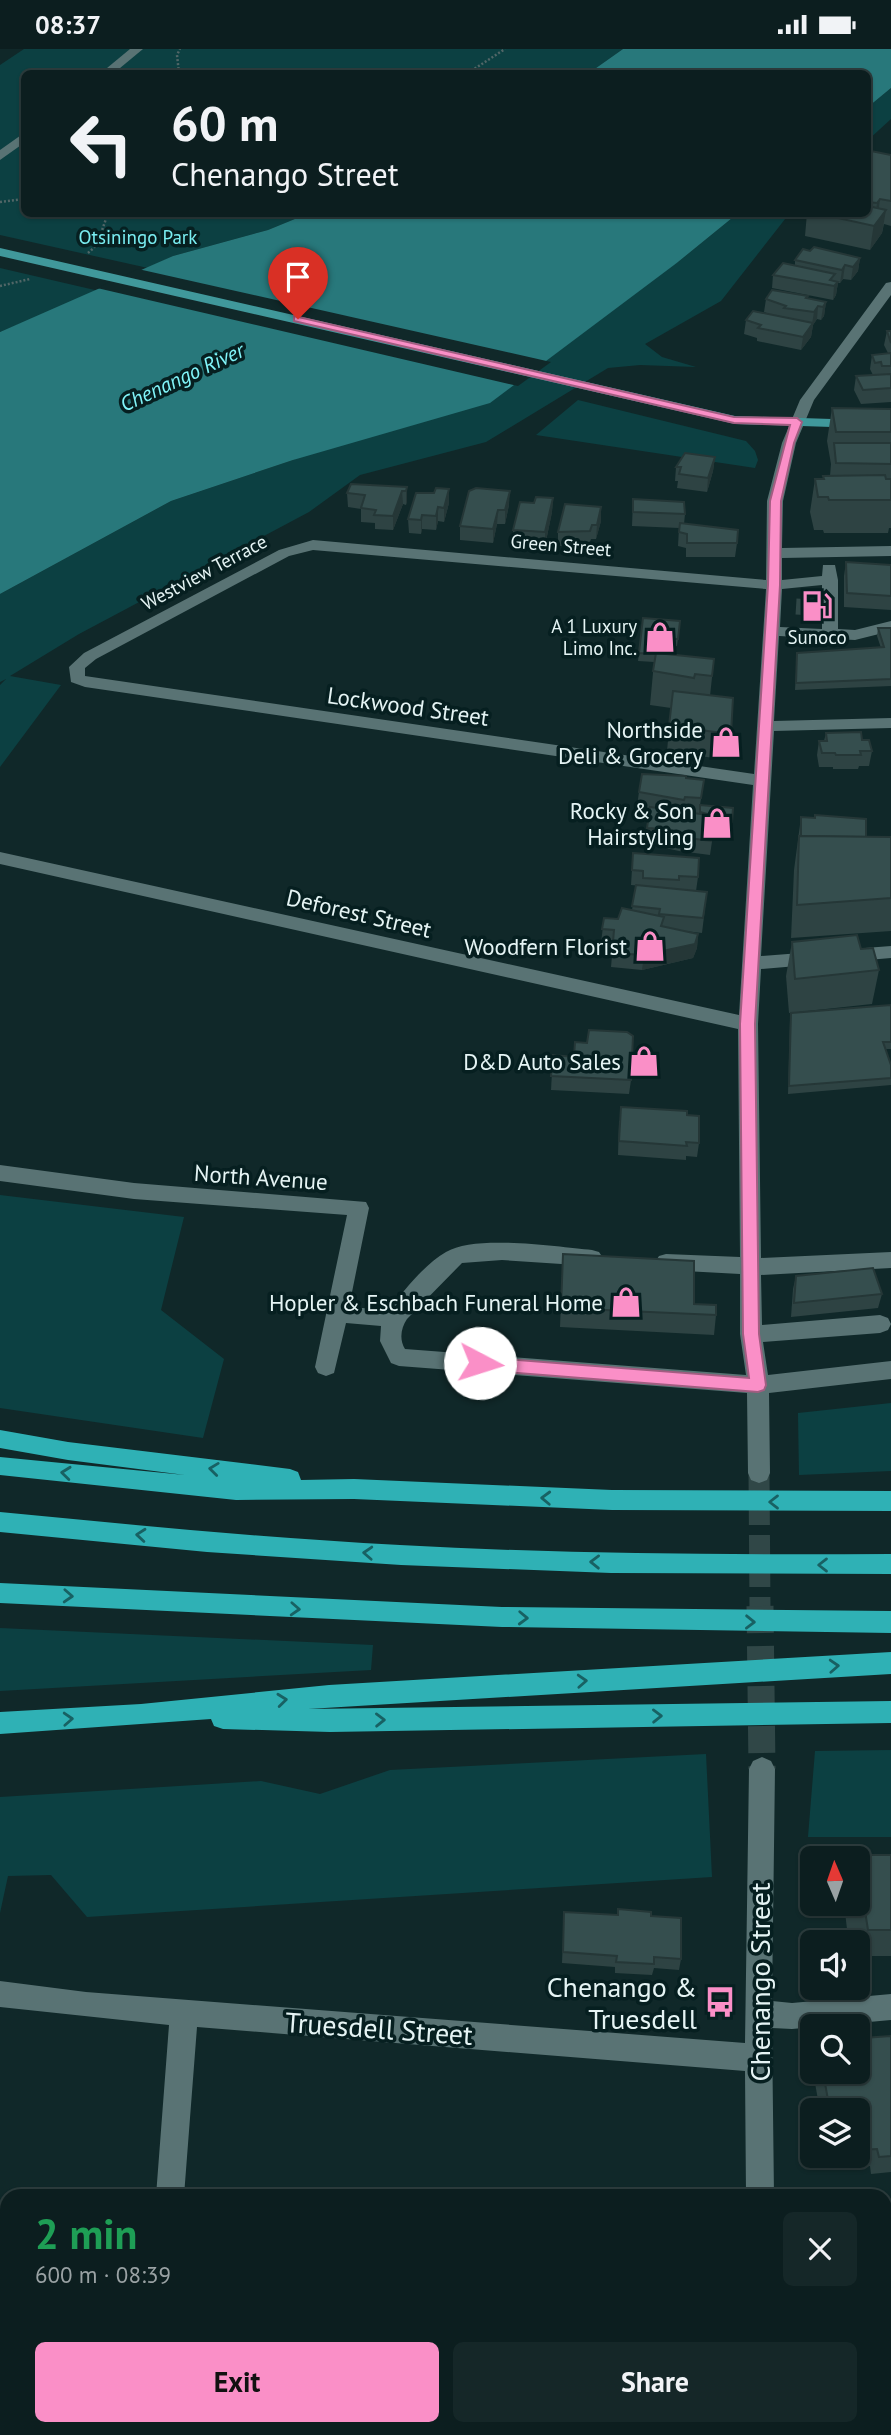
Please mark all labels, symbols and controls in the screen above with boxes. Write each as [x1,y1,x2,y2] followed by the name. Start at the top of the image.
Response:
[35,8,101,41] text: 08:37
[171,91,278,155] text: 60 m
[56,98,147,189] icon: left
[171,153,399,195] text: Chenango Street
[79,225,197,249] park label: Otsiningo Park
[268,247,328,319] pin
[279,258,317,296] icon: arrive
[116,336,250,417] water label: Chenango River
[137,529,271,615] street label: Westview Terrace
[510,529,613,561] street label: Green Street
[800,589,834,623] fuel station icon: Sunoco
[551,614,637,660] place label: A 1 Luxury Limo Inc.
[643,620,677,654] shop icon: A 1 Luxury Limo Inc.
[787,625,847,649] place label: Sunoco
[325,680,491,732] street label: Lockwood Street
[558,715,703,770] place label: Northside Deli & Grocery
[709,725,743,759] shop icon: Northside Deli & Grocery
[570,796,694,851] place label: Rocky & Son Hairstyling
[700,806,734,840] shop icon: Rocky & Son Hairstyling
[284,882,435,944] street label: Deforest Street
[633,929,667,963] shop icon: Woodfern Florist
[464,932,627,961] place label: Woodfern Florist
[627,1044,661,1078] shop icon: D&D Auto Sales
[463,1047,621,1076] place label: D&D Auto Sales
[193,1158,329,1196] street label: North Avenue
[609,1285,643,1319] shop icon: Hopler & Eschbach Funeral Home
[269,1288,603,1317] place label: Hopler & Eschbach Funeral Home
[443,1326,517,1400] position arrow
[208,1462,219,1477] one-way arrow
[60,1466,71,1481] one-way arrow
[541,1490,552,1505] one-way arrow
[768,1494,779,1510] one-way arrow
[135,1528,146,1543] one-way arrow
[362,1546,373,1561] one-way arrow
[590,1554,601,1569] one-way arrow
[817,1557,828,1573] one-way arrow
[63,1589,74,1604] one-way arrow
[290,1601,301,1616] one-way arrow
[518,1610,528,1626] one-way arrow
[745,1614,756,1630] one-way arrow
[828,1659,839,1674] one-way arrow
[577,1674,588,1689] one-way arrow
[276,1693,288,1708] one-way arrow
[652,1708,663,1724] one-way arrow
[63,1712,74,1727] one-way arrow
[375,1713,386,1728] one-way arrow
[800,1846,870,1916] north arrow
[800,1846,870,2168] map controls
[741,1882,778,2082] street label: Chenango Street
[800,1930,870,2000] button: sound
[547,1968,697,2037] place label: Chenango & Truesdell
[703,1985,737,2019] bus stop icon: Chenango & Truesdell
[284,2003,474,2053] street label: Truesdell Street
[800,2014,870,2084] button: search
[800,2098,870,2168] button: layers
[35,2206,137,2261] text: 2 min
[783,2212,857,2286] button: close
[35,2260,171,2289] text: 600 m · 08:39
[35,2342,439,2422] button: Exit
[453,2342,857,2422] button: Share

